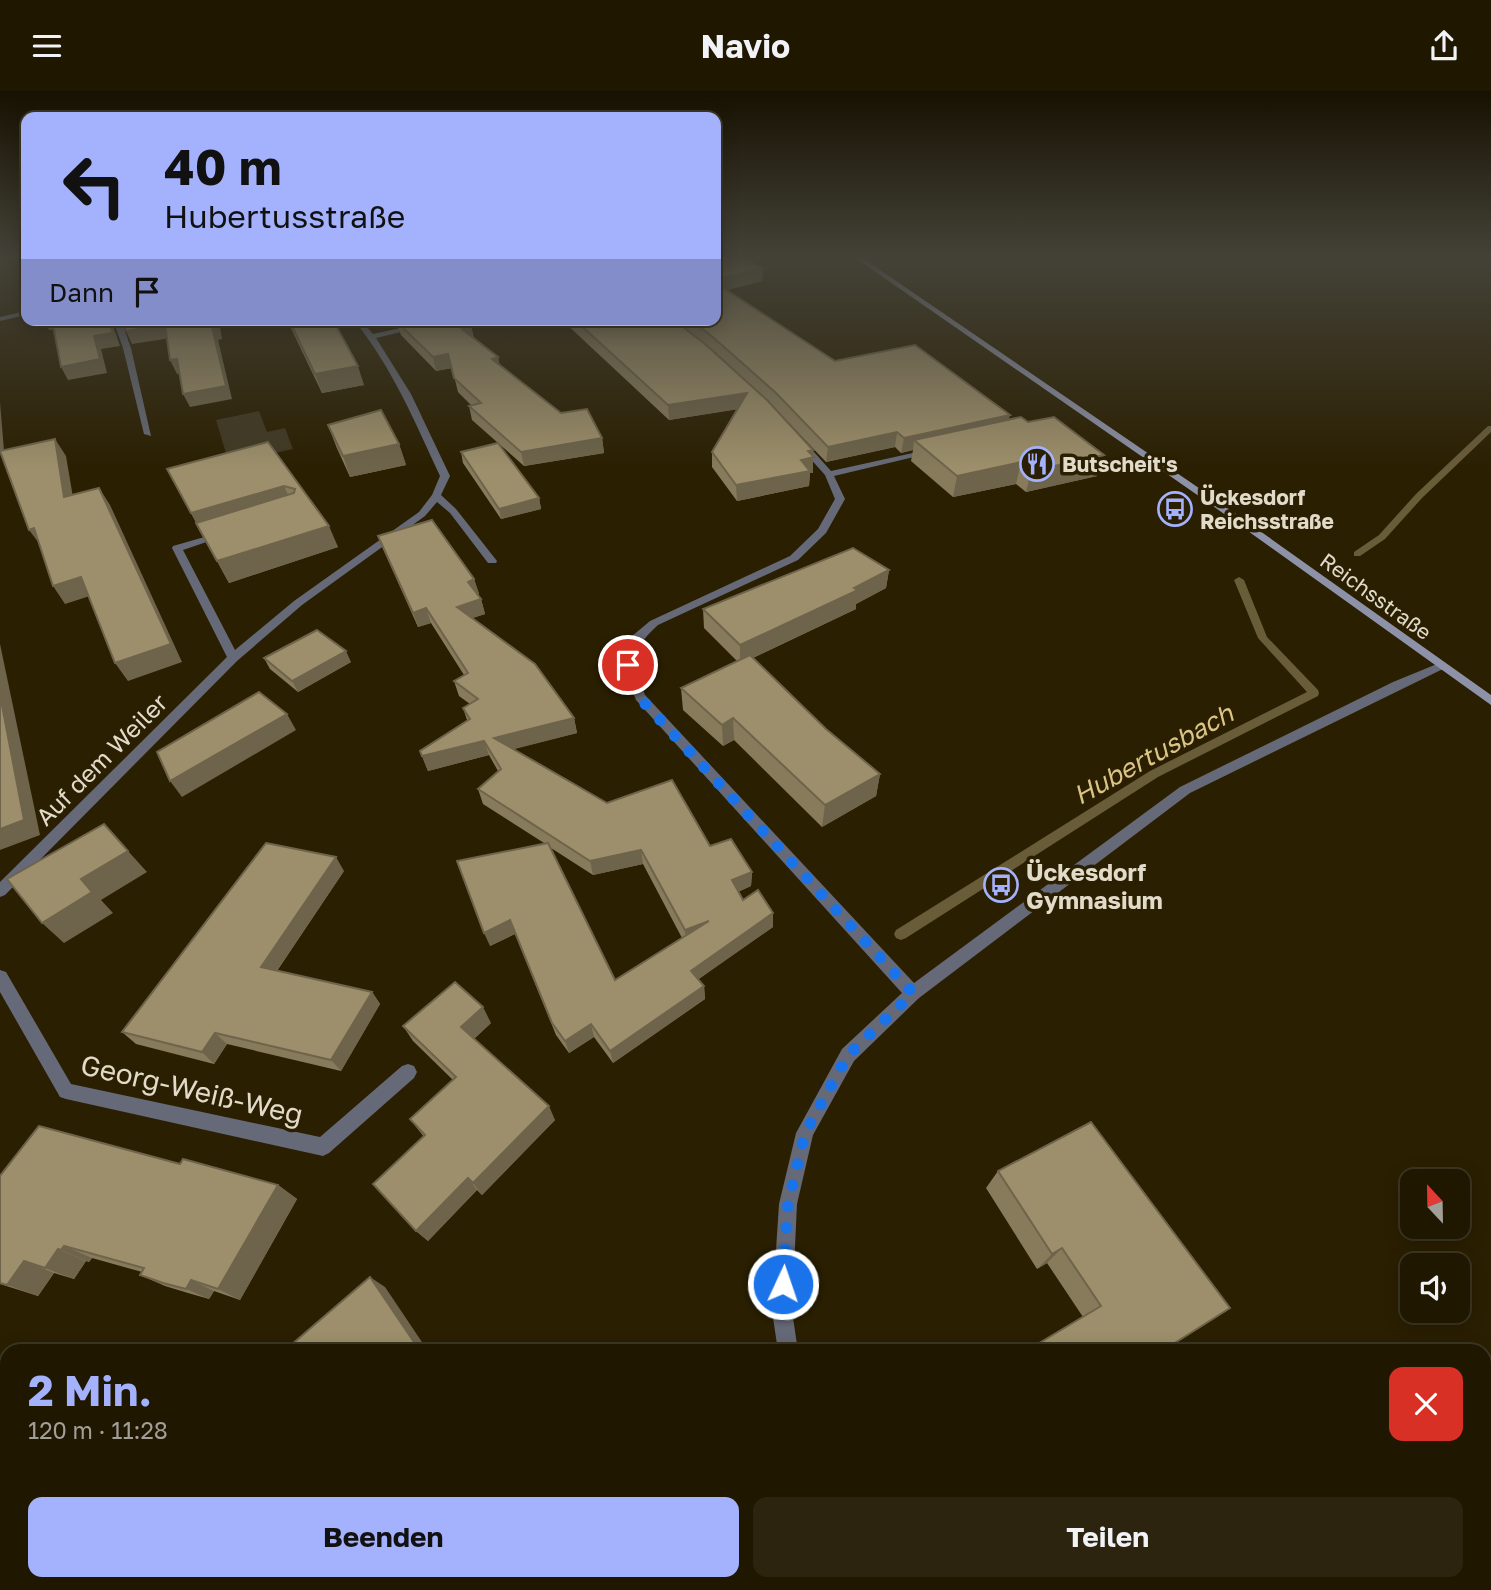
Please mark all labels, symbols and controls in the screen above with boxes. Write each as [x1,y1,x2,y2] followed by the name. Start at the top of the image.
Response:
[28,27,66,65] icon: menu
[701,27,790,65] text: Navio
[1425,27,1463,65] icon: share
[164,137,282,196] text: 40 m
[49,140,140,231] icon: left
[164,197,405,235] text: Hubertusstraße
[128,273,166,311] icon: arrive
[49,277,114,308] text: Dann
[1018,445,1056,483] restaurant icon: Butscheit's
[1062,451,1178,477] place label: Butscheit's
[1200,484,1334,534] place label: Ückesdorf Reichsstraße
[1156,490,1194,528] bus stop icon: Ückesdorf Reichsstraße
[1315,547,1437,645] street label: Reichsstraße
[598,635,658,695] pin
[609,646,647,684] icon: arrive
[29,687,173,831] street label: Auf dem Weiler
[1068,697,1239,811] water label: Hubertusbach
[1026,857,1163,914] place label: Ückesdorf Gymnasium
[982,866,1020,904] bus stop icon: Ückesdorf Gymnasium
[78,1047,306,1131] street label: Georg-Weiß-Weg
[1400,1169,1470,1239] north arrow
[1400,1169,1470,1323] map controls
[746,1247,820,1321] position arrow
[1400,1253,1470,1323] button: sound
[28,1365,152,1415] text: 2 Min.
[1389,1367,1463,1441] button: close
[28,1416,168,1444] text: 120 m · 11:28
[28,1497,739,1577] button: Beenden
[753,1497,1463,1577] button: Teilen

